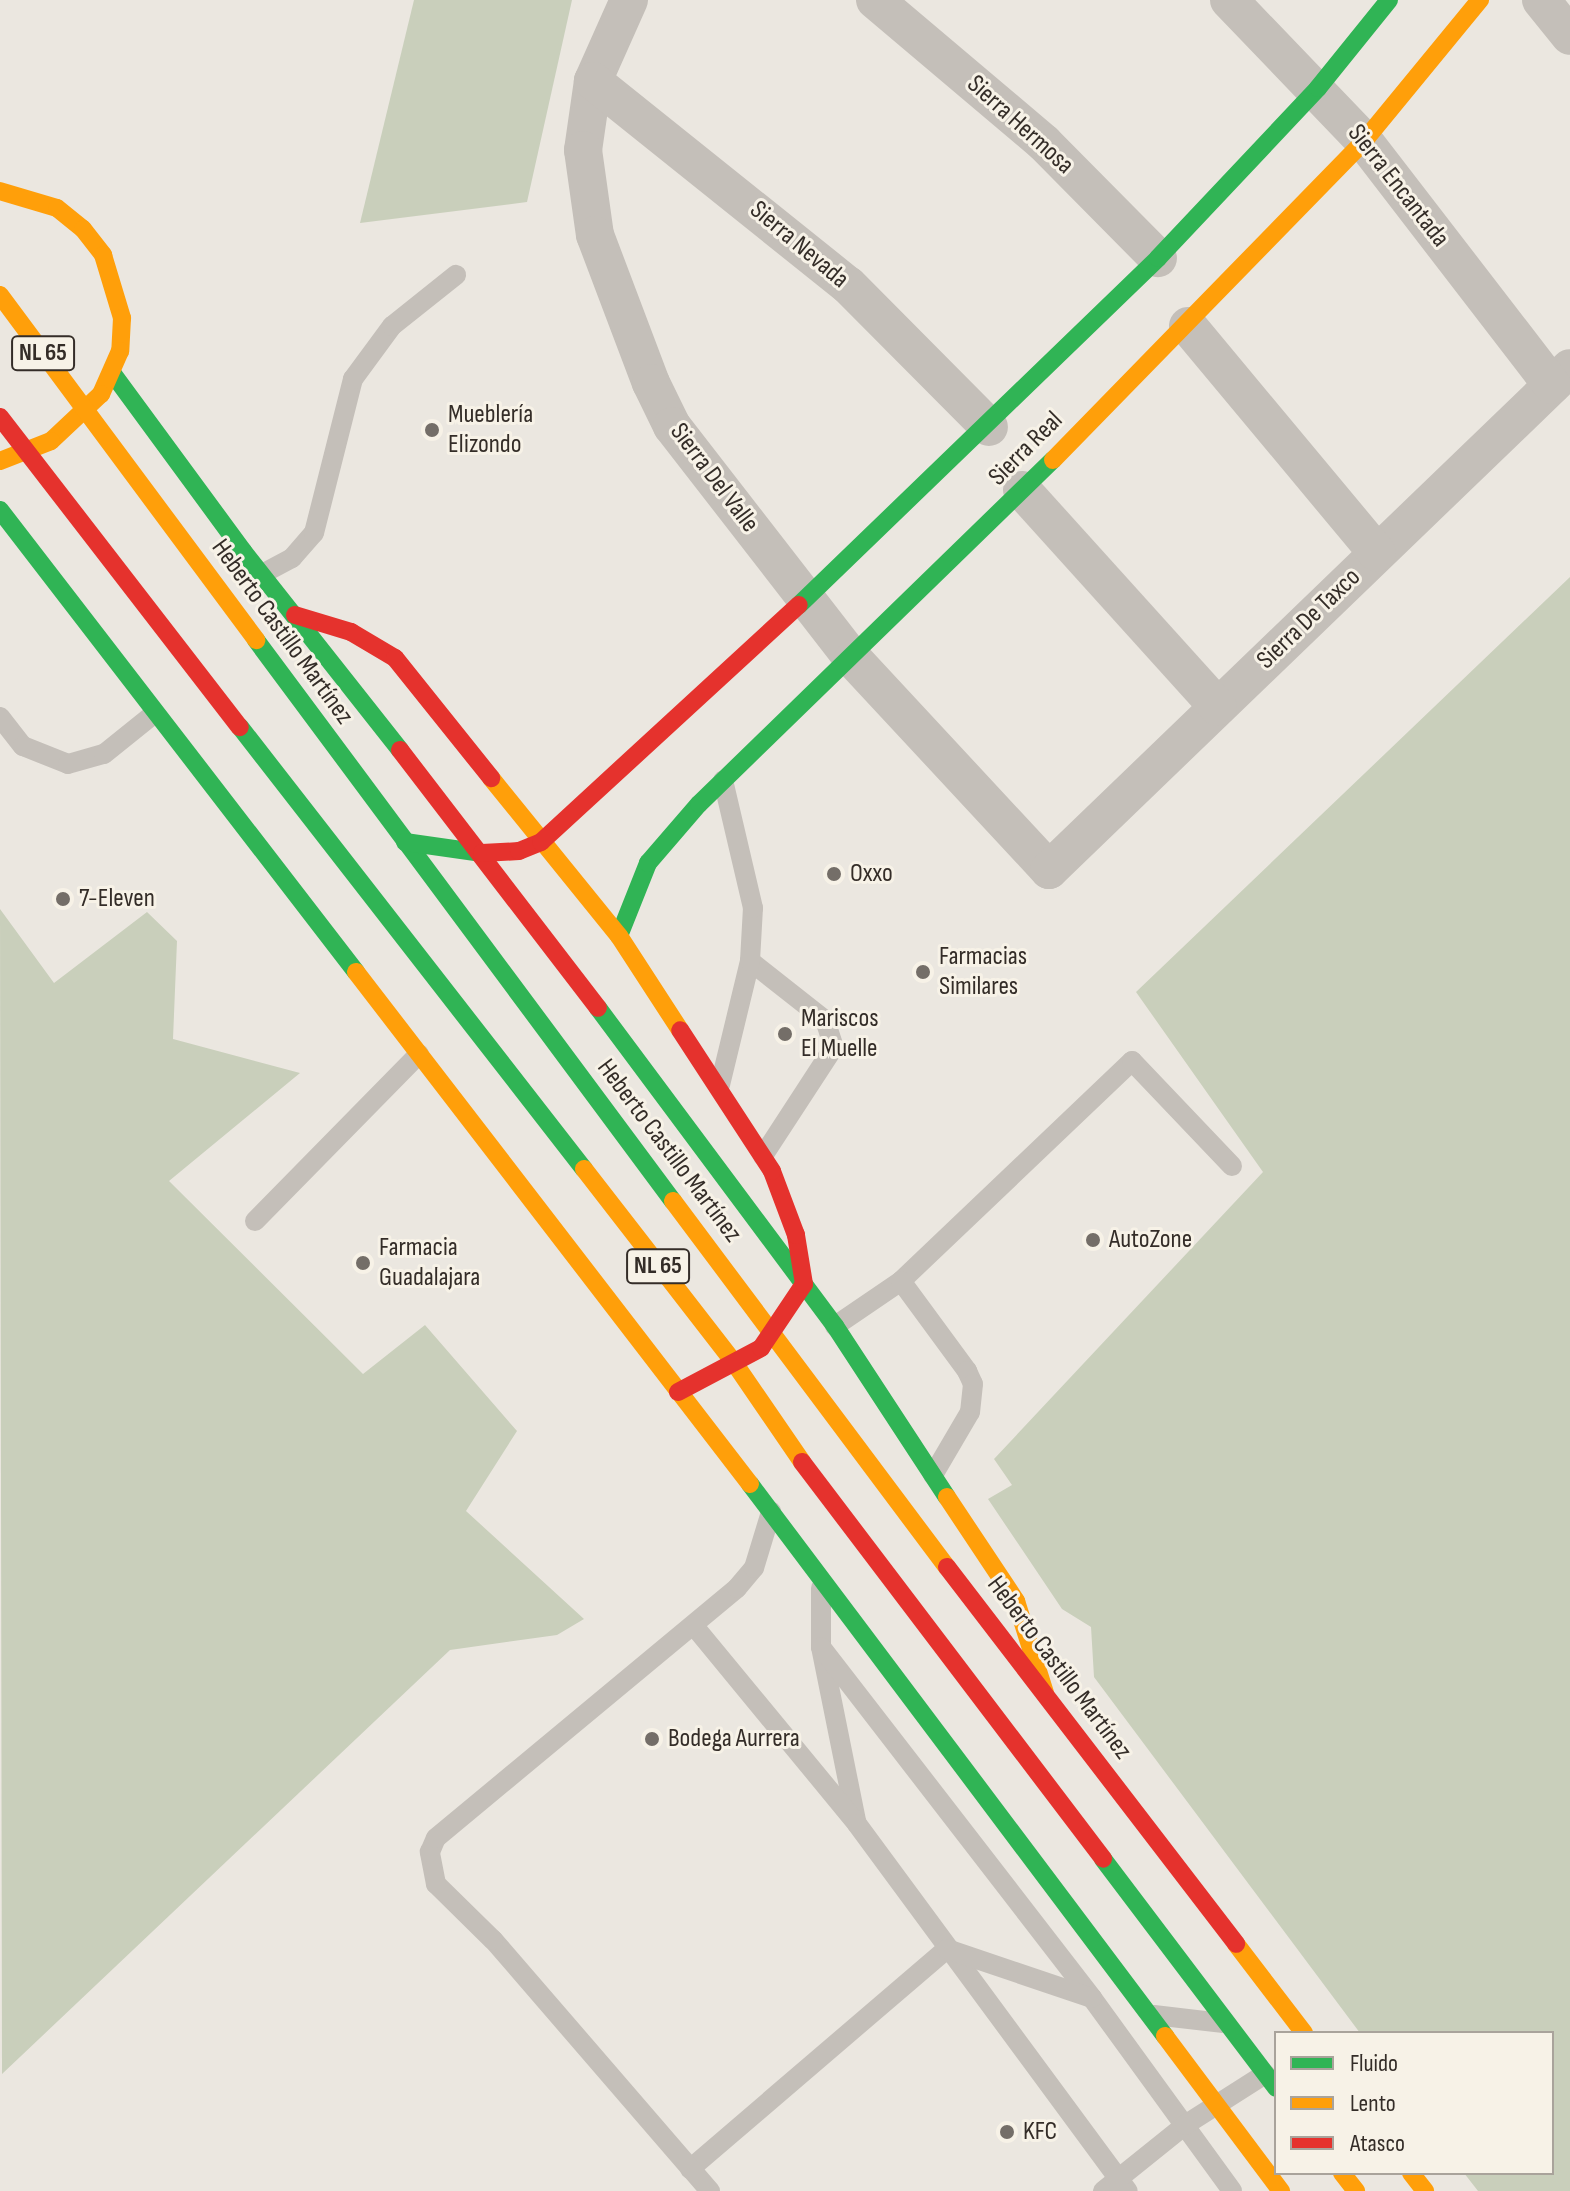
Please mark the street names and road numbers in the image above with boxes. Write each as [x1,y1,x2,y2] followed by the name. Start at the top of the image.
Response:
[960,69,1080,181] street label: Sierra Hermosa
[1340,118,1456,254] street label: Sierra Encantada
[743,195,855,295] street label: Sierra Nevada
[11,333,75,373] road number: NL 65
[982,405,1070,493] street label: Sierra Real
[663,417,765,539] street label: Sierra Del Valle
[204,533,360,731] street label: Heberto Castillo Martínez
[1251,562,1367,676] street label: Sierra De Taxco
[590,1053,748,1249] street label: Heberto Castillo Martínez
[626,1246,690,1286] road number: NL 65
[980,1570,1138,1766] street label: Heberto Castillo Martínez

